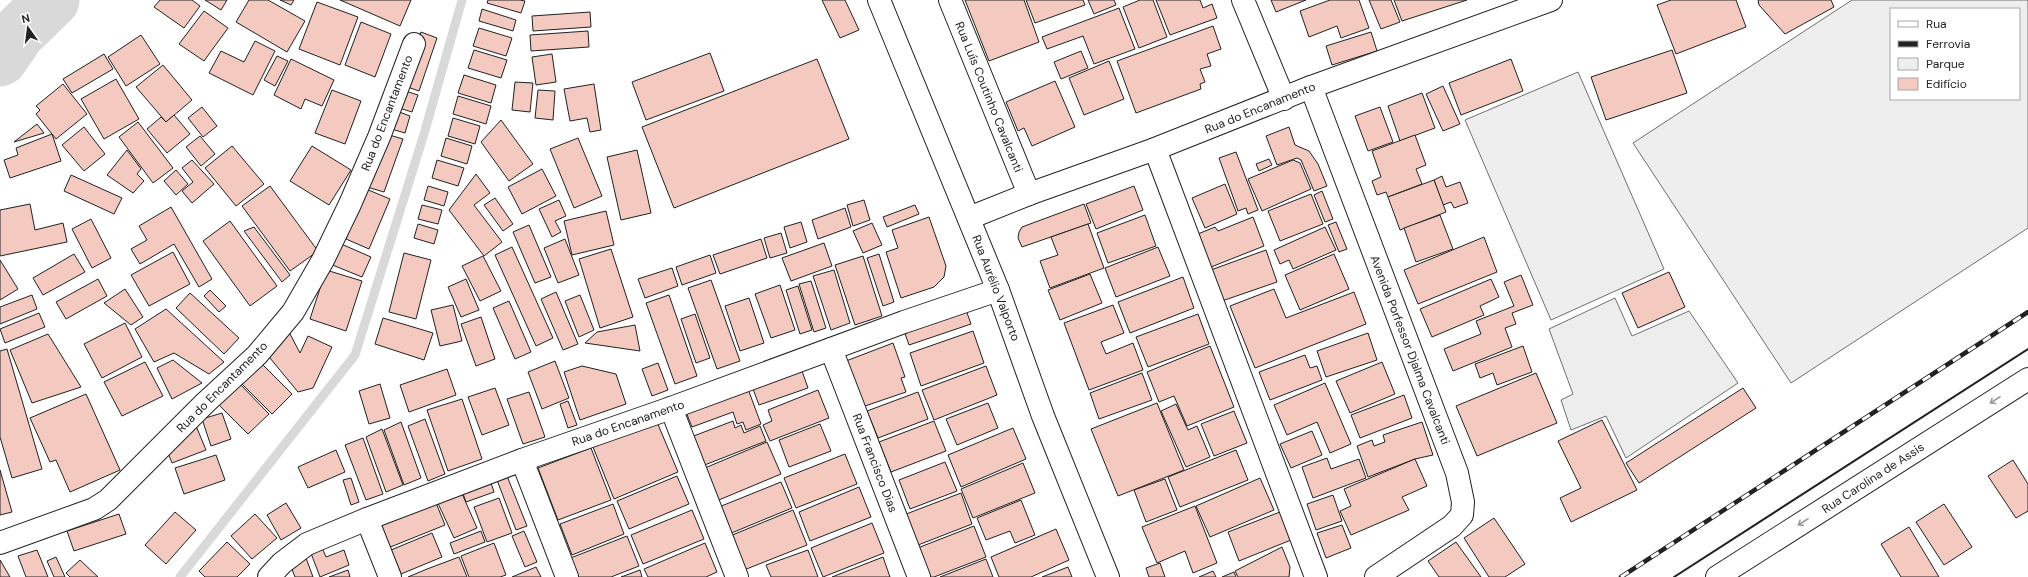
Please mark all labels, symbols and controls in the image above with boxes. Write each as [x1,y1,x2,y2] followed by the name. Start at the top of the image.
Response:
[8,8,48,48] north arrow
[1890,8,2020,100] legend
[20,11,31,26] text: N
[1926,16,1947,32] text: Rua
[951,19,1027,175] street label: Rua Luís Coutinho Cavalcanti
[1926,36,1970,52] text: Ferrovia
[358,53,416,173] street label: Rua do Encantamento
[1926,56,1965,72] text: Parque
[1926,76,1967,92] text: Edifício
[1202,78,1318,138] street label: Rua do Encanamento
[968,233,1024,343] street label: Rua Aurélio Valporto
[1366,253,1454,447] street label: Avenida Porfessor Djalma Cavalcanti
[173,338,271,436] street label: Rua do Encantamento
[570,396,686,450] street label: Rua do Encanamento
[1989,396,2001,404] one-way arrow
[849,411,901,515] street label: Rua Francisco Dias
[1819,439,1927,517] street label: Rua Carolina de Assis
[1798,518,1809,526] one-way arrow

